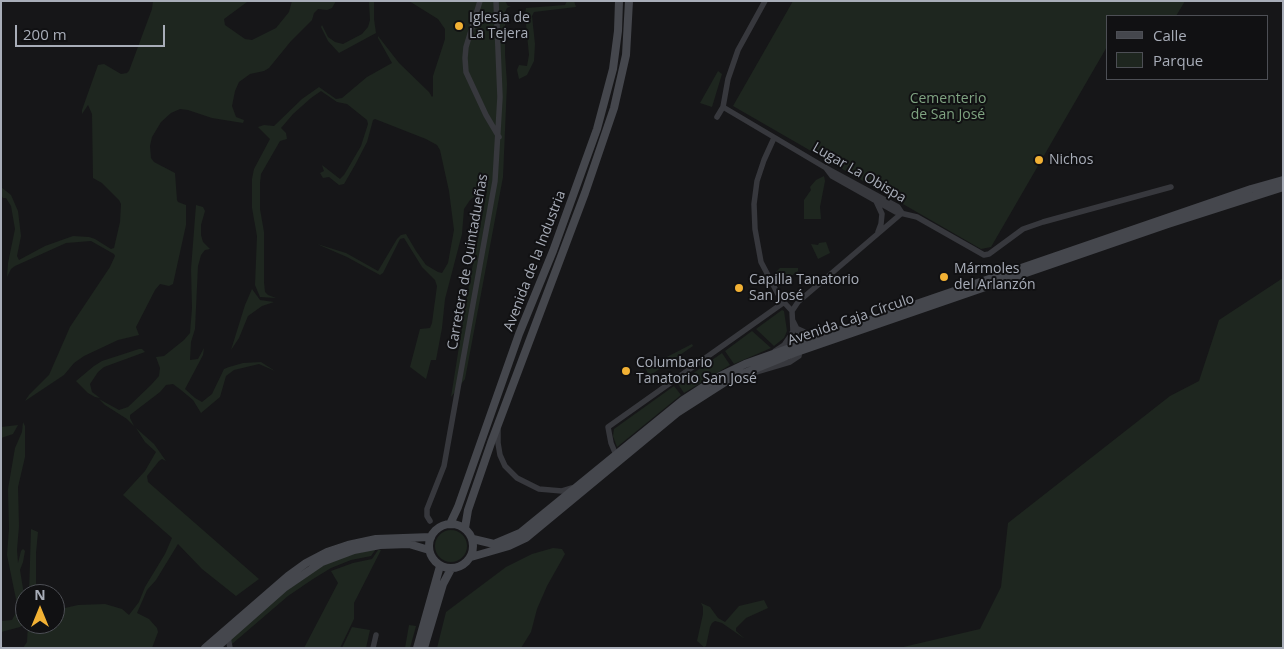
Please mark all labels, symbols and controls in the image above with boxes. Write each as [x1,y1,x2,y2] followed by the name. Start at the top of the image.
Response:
[469,10,530,42] place label: Iglesia de La Tejera
[18,15,168,47] scale bar
[1106,15,1269,80] legend
[453,20,465,32] marker: Iglesia de La Tejera
[23,24,67,44] text: 200 m
[1153,25,1187,45] text: Calle
[1153,50,1203,70] text: Parque
[910,91,986,124] park label: Cementerio de San José
[809,139,909,207] street label: Lugar La Obispa
[1049,152,1093,168] place label: Nichos
[1033,154,1045,166] marker: Nichos
[444,173,492,351] street label: Carretera de Quintadueñas
[500,188,570,334] street label: Avenida de la Industria
[954,261,1036,294] place label: Mármoles del Arlanzón
[938,271,950,283] marker: Mármoles del Arlanzón
[749,272,859,304] place label: Capilla Tanatorio San José
[733,282,745,294] marker: Capilla Tanatorio San José
[786,290,916,350] street label: Avenida Caja Círculo
[636,355,757,388] place label: Columbario Tanatorio San José
[620,365,632,377] marker: Columbario Tanatorio San José
[15,584,65,634] north arrow
[34,585,46,604] text: N

